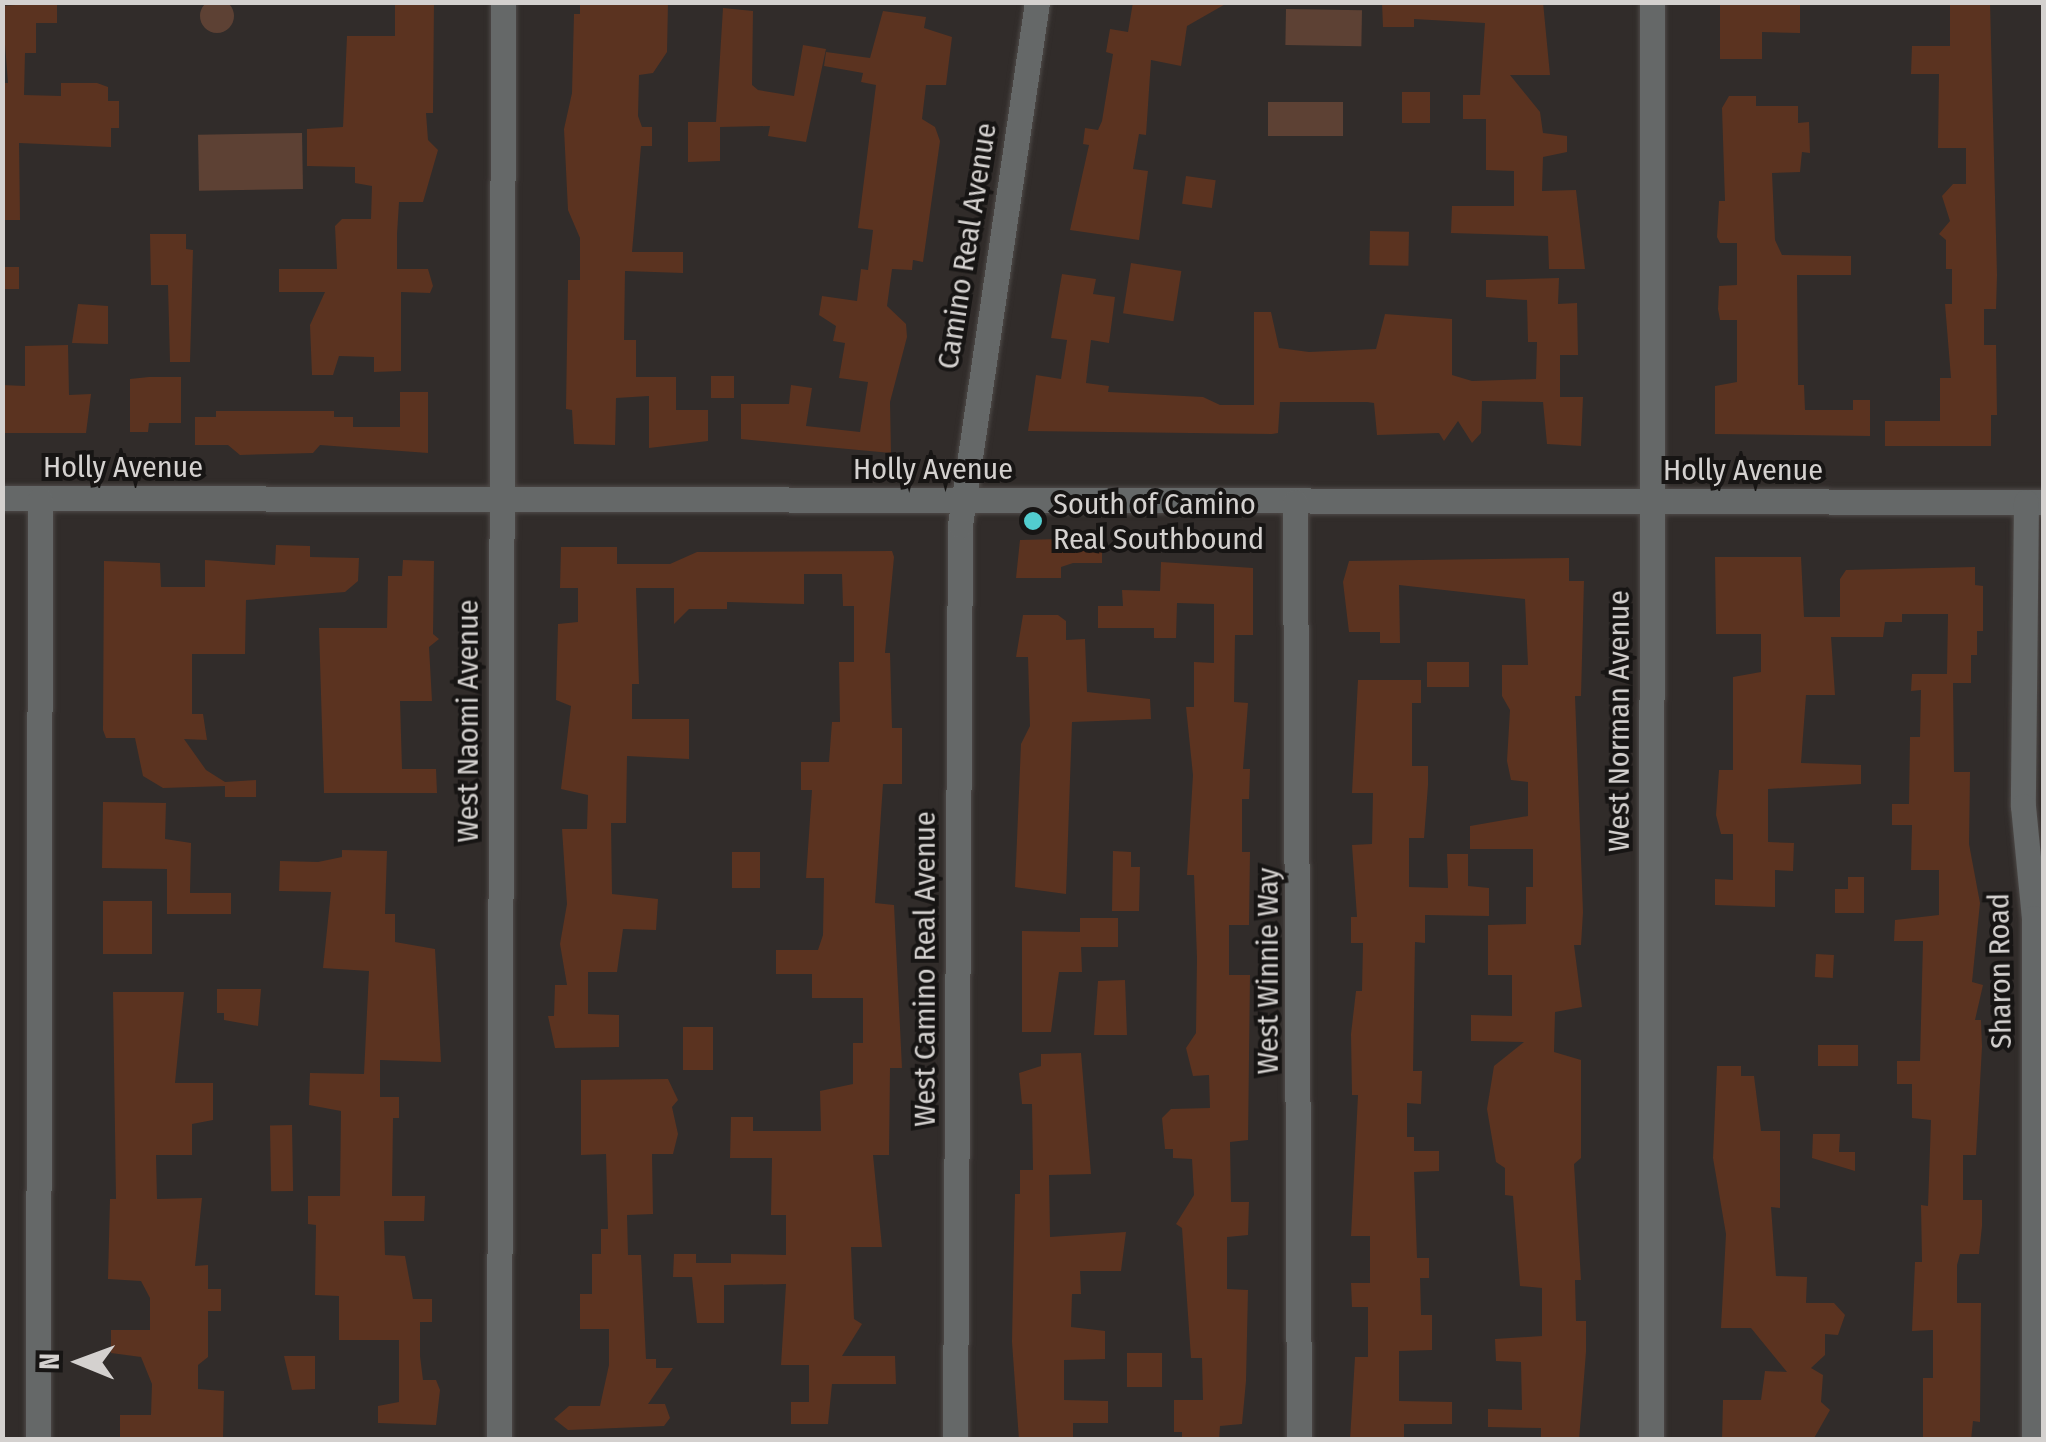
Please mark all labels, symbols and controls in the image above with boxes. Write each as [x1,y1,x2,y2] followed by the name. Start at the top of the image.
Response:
[930,120,1004,372] street label: Camino Real Avenue
[43,449,203,485] street label: Holly Avenue
[853,451,1013,487] street label: Holly Avenue
[1663,452,1823,488] street label: Holly Avenue
[1053,486,1264,556] place label: South of Camino Real Southbound
[1022,510,1044,532] marker: South of Camino Real Southbound
[1601,590,1637,852] street label: West Norman Avenue
[450,599,486,843] street label: West Naomi Avenue
[907,811,943,1127] street label: West Camino Real Avenue
[1250,868,1286,1074] street label: West Winnie Way
[1981,893,2019,1049] street label: Sharon Road
[30,1312,130,1412] north arrow
[33,1353,66,1370] text: N

